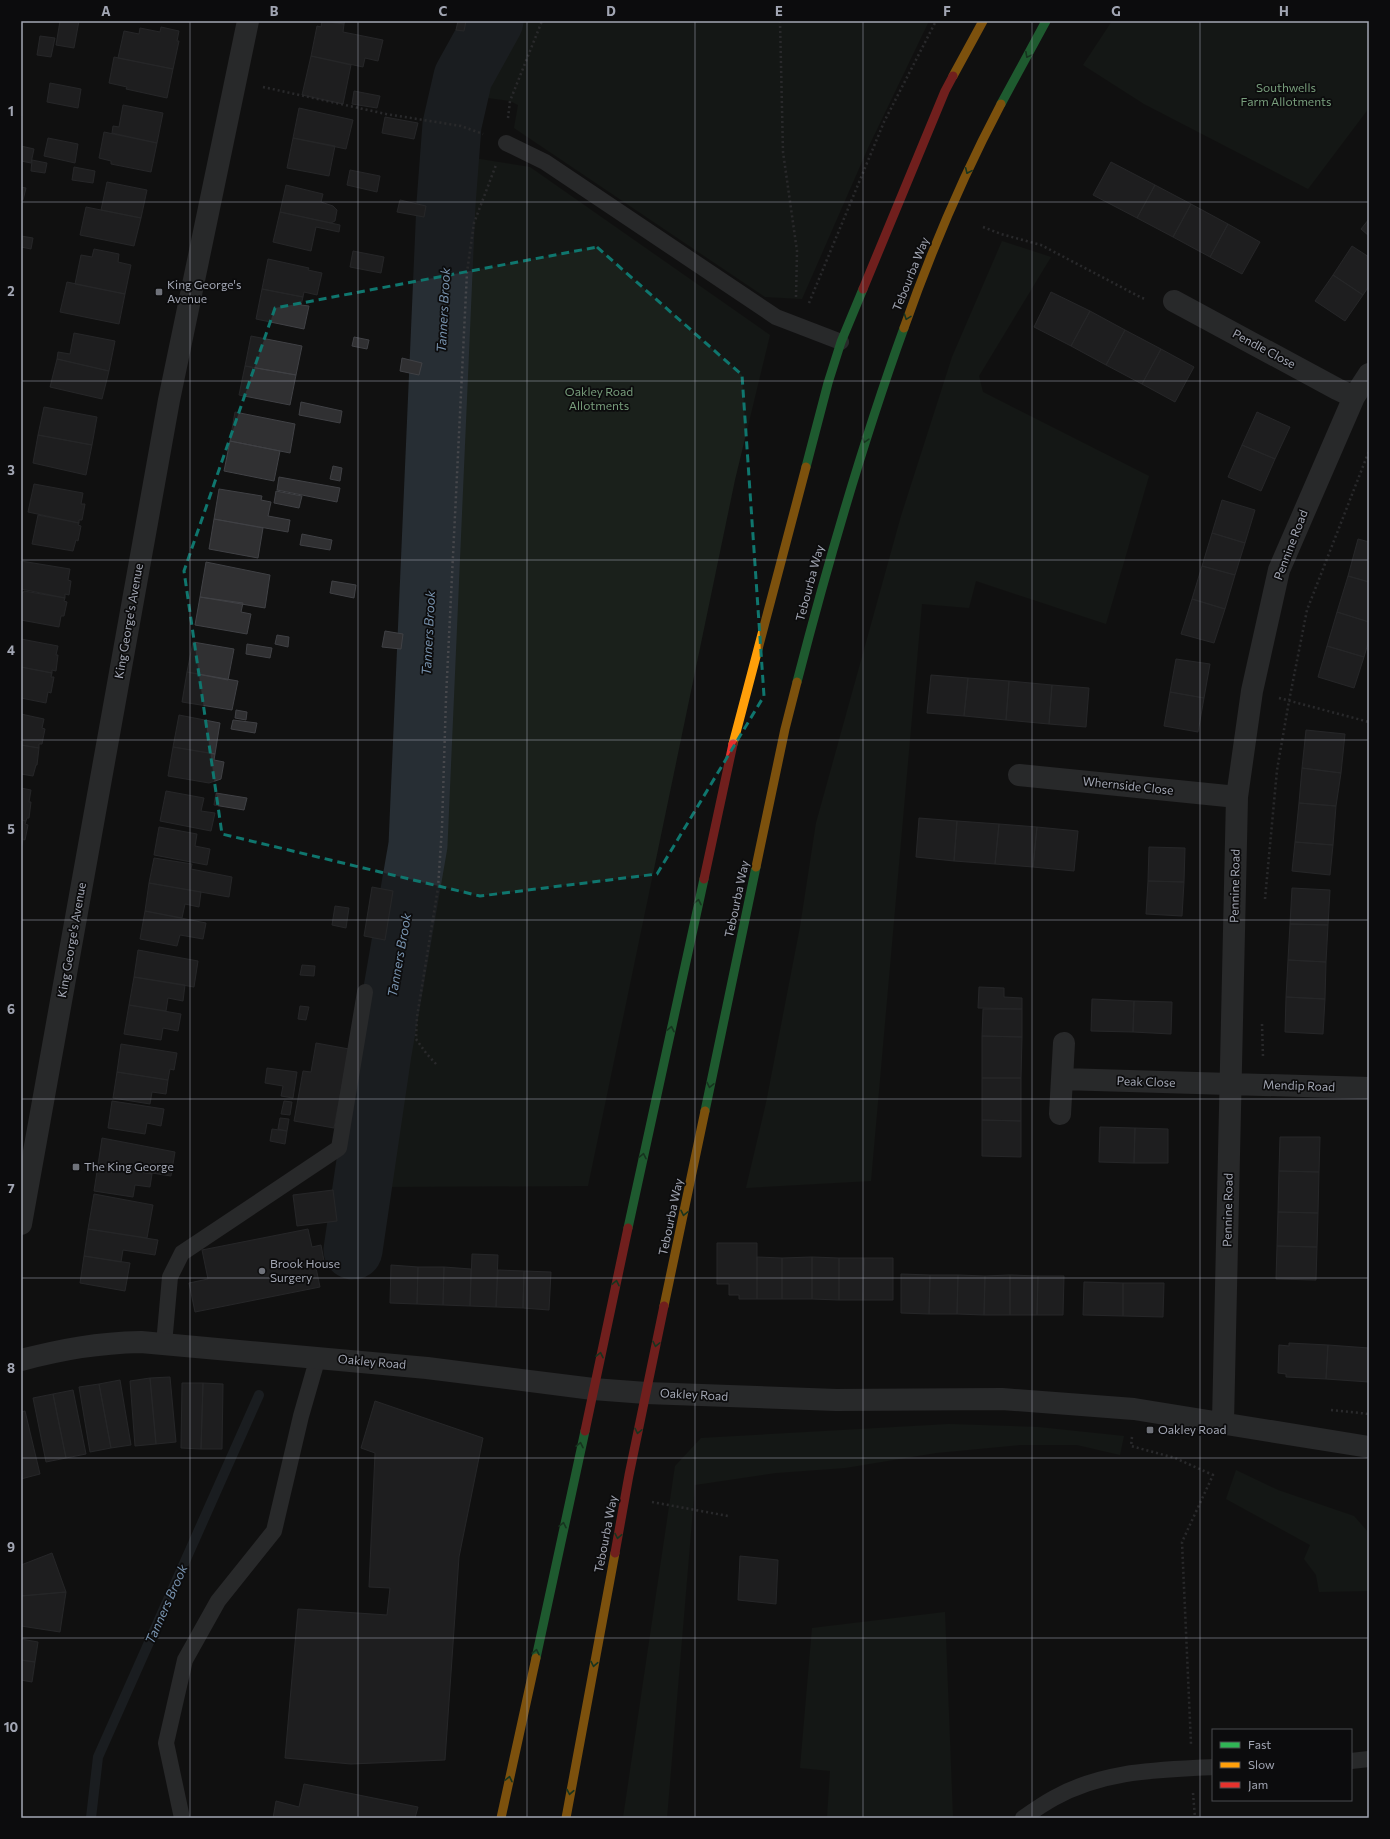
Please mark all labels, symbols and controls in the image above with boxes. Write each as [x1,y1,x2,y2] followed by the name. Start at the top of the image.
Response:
[101,3,111,19] text: A
[270,3,279,19] text: B
[439,3,448,19] text: C
[606,3,616,19] text: D
[775,3,783,19] text: E
[943,3,951,19] text: F
[1111,3,1121,19] text: G
[1279,3,1289,19] text: H
[1025,51,1032,59] one-way arrow
[1241,80,1331,108] park label: Southwells Farm Allotments
[8,103,14,119] text: 1
[965,167,973,174] one-way arrow
[889,235,931,313] street label: Tebourba Way
[433,266,453,353] water label: Tanners Brook
[167,277,242,305] place label: King George's Avenue
[7,283,15,299] text: 2
[154,287,164,297] marker: King George's Avenue
[904,313,912,320] one-way arrow
[1231,326,1298,371] street label: Pendle Close
[565,384,633,412] park label: Oakley Road Allotments
[861,436,870,443] one-way arrow
[7,462,15,478] text: 3
[1270,508,1310,582] street label: Pennine Road
[792,543,826,622] street label: Tebourba Way
[111,562,145,680] street label: King George's Avenue
[418,589,438,676] water label: Tanners Brook
[7,642,15,658] text: 4
[1082,773,1174,797] street label: Whernside Close
[7,821,15,837] text: 5
[1226,849,1242,923] street label: Pennine Road
[721,859,751,939] street label: Tebourba Way
[54,881,88,999] street label: King George's Avenue
[694,899,702,905] one-way arrow
[384,911,414,998] water label: Tanners Brook
[7,1001,15,1017] text: 6
[666,1026,674,1032] one-way arrow
[1116,1073,1176,1089] street label: Peak Close
[1263,1077,1335,1093] street label: Mendip Road
[707,1082,715,1089] one-way arrow
[639,1153,647,1160] one-way arrow
[84,1159,174,1173] place label: The King George
[71,1162,81,1172] marker: The King George
[1219,1173,1235,1247] street label: Pennine Road
[655,1177,685,1257] street label: Tebourba Way
[7,1180,15,1196] text: 7
[680,1209,688,1216] one-way arrow
[270,1256,340,1284] place label: Brook House Surgery
[257,1266,267,1276] marker: Brook House Surgery
[611,1280,619,1287] one-way arrow
[653,1341,661,1347] one-way arrow
[337,1351,407,1371] street label: Oakley Road
[595,1352,604,1358] one-way arrow
[7,1360,15,1376] text: 8
[660,1385,729,1403] street label: Oakley Road
[1158,1422,1226,1436] place label: Oakley Road
[1145,1425,1155,1435] marker: Oakley Road
[635,1428,643,1434] one-way arrow
[576,1442,584,1448] one-way arrow
[591,1494,619,1574] street label: Tebourba Way
[559,1522,567,1528] one-way arrow
[614,1533,623,1539] one-way arrow
[7,1539,15,1555] text: 9
[141,1561,191,1646] water label: Tanners Brook
[532,1649,540,1655] one-way arrow
[590,1661,599,1667] one-way arrow
[4,1719,19,1735] text: 10
[1212,1729,1352,1801] legend
[1248,1737,1271,1751] text: Fast
[1248,1757,1275,1771] text: Slow
[505,1776,513,1782] one-way arrow
[1248,1777,1268,1792] text: Jam
[567,1788,575,1795] one-way arrow

